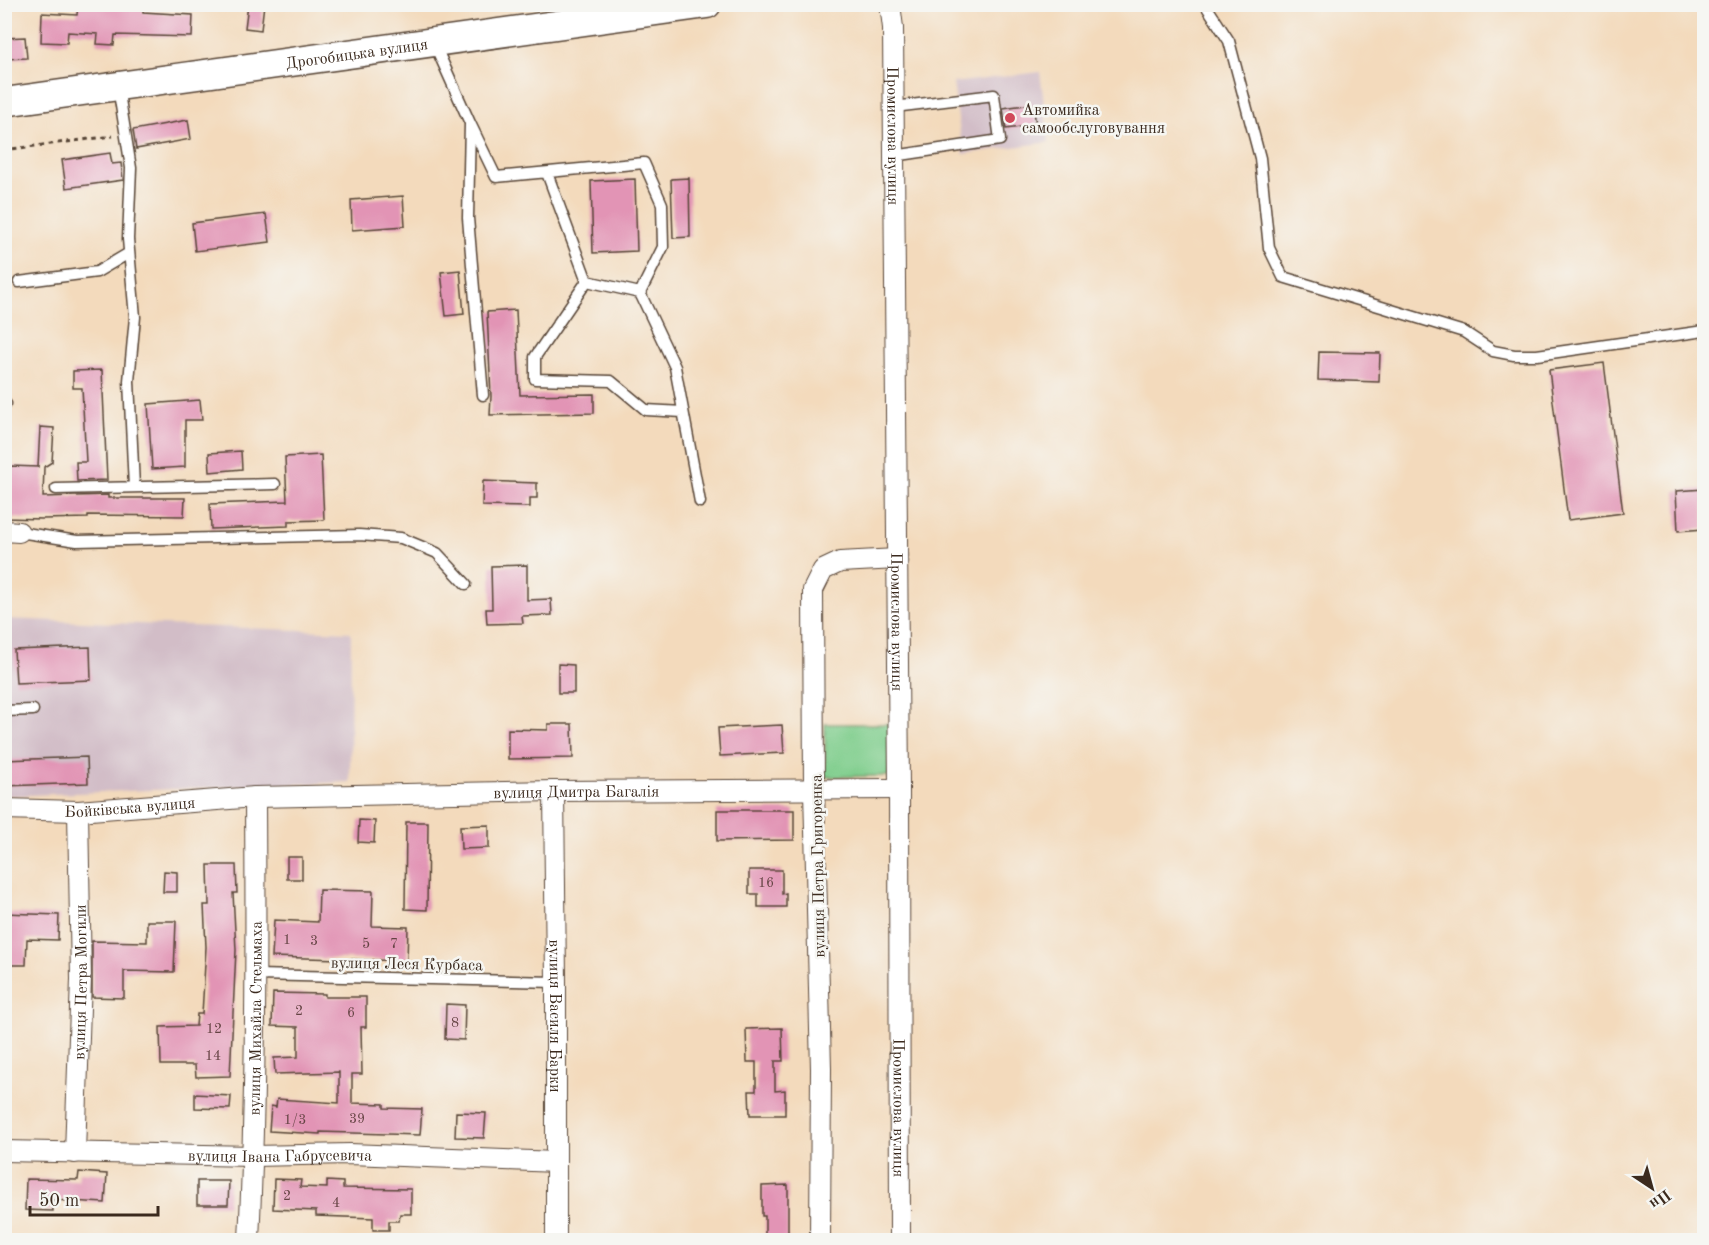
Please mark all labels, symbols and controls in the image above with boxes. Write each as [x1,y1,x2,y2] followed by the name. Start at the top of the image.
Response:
[285,37,429,73] street label: Дрогобицька вулиця
[883,66,900,205] street label: Промислова вулиця
[1022,103,1165,137] place label: Автомийка самообслуговування
[1003,111,1017,125] marker: Автомийка самообслуговування
[887,552,904,691] street label: Промислова вулиця
[809,774,829,958] street label: вулиця Петра Григоренка
[493,784,659,802] street label: вулиця Дмитра Багалія
[64,796,196,821] street label: Бойківська вулиця
[758,876,774,890] house number: 16
[72,904,91,1060] street label: вулиця Петра Могили
[247,921,265,1116] street label: вулиця Михайла Стельмаха
[283,933,291,947] house number: 1
[310,934,318,948] house number: 3
[362,937,370,951] house number: 5
[390,937,398,951] house number: 7
[546,939,562,1093] street label: вулиця Василя Барки
[331,956,483,974] street label: вулиця Леся Курбаса
[295,1004,303,1018] house number: 2
[347,1006,355,1020] house number: 6
[451,1016,459,1030] house number: 8
[206,1022,222,1036] house number: 12
[890,1038,906,1177] street label: Промислова вулиця
[205,1049,221,1063] house number: 14
[349,1112,365,1126] house number: 39
[284,1113,306,1127] house number: 1/3
[188,1148,372,1166] street label: вулиця Івана Габрусевича
[1622,1158,1682,1218] north arrow
[30,1179,158,1217] scale bar
[1646,1186,1673,1211] text: Пн
[283,1189,291,1203] house number: 2
[39,1192,79,1210] text: 50 m
[332,1196,340,1210] house number: 4

